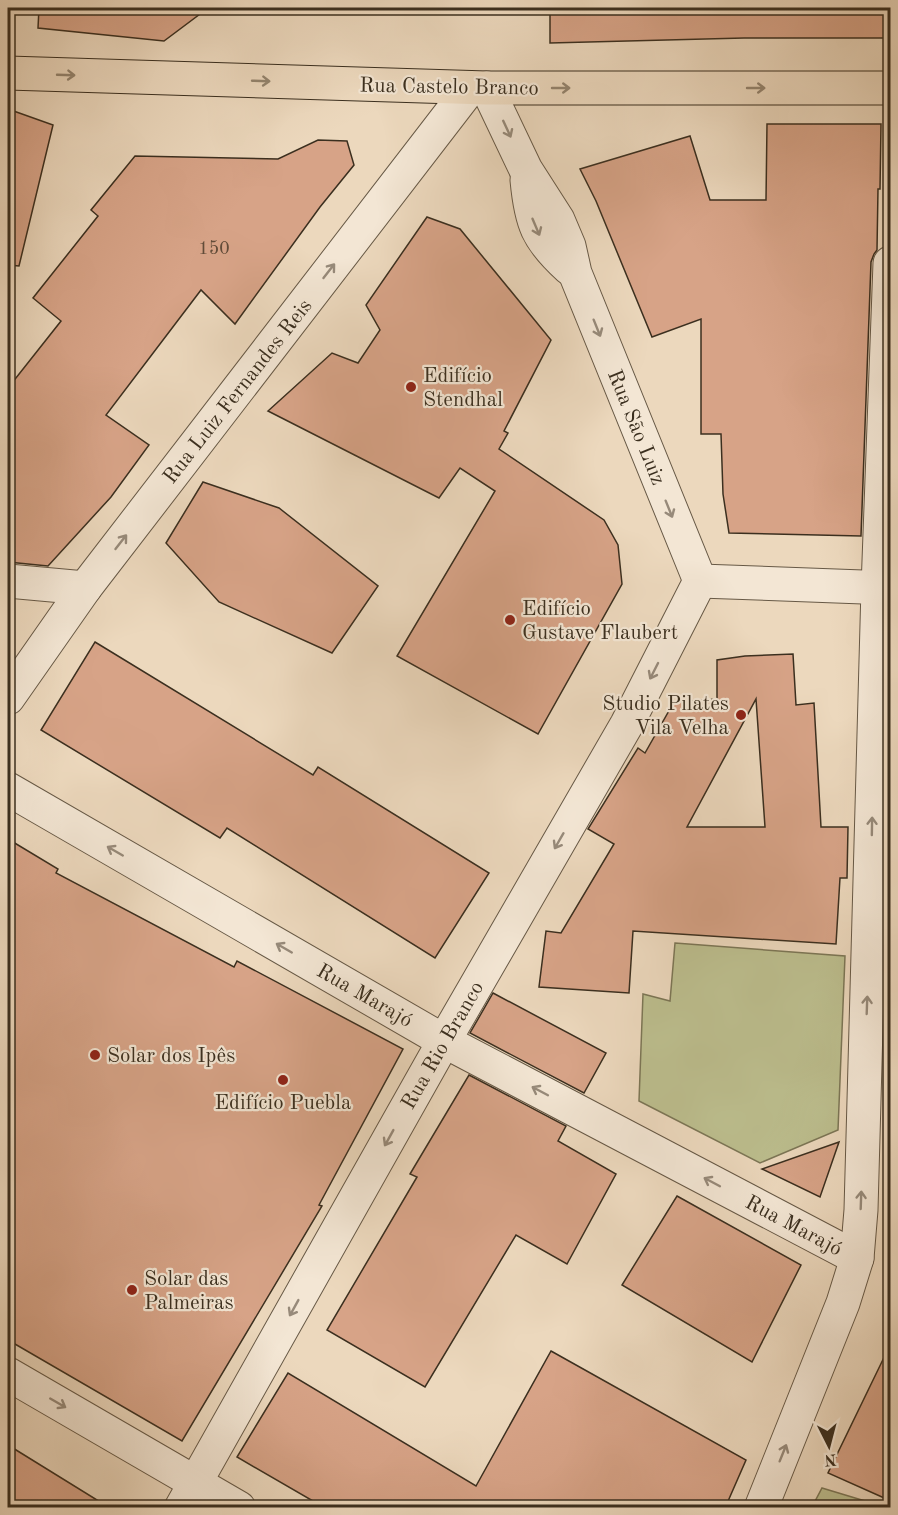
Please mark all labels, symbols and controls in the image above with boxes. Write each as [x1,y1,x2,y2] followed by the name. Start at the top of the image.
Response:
[55,70,75,81] one-way arrow
[359,75,539,100] street label: Rua Castelo Branco
[250,76,270,87] one-way arrow
[550,82,570,94] one-way arrow
[745,82,765,94] one-way arrow
[501,119,513,137] one-way arrow
[531,217,542,235] one-way arrow
[198,240,230,258] house number: 150
[323,263,336,279] one-way arrow
[160,296,317,488] street label: Rua Luiz Fernandes Reis
[592,318,603,336] one-way arrow
[423,366,503,411] place label: Edifício Stendhal
[603,367,668,488] street label: Rua São Luiz
[404,380,418,394] marker: Edifício Stendhal
[664,499,675,518] one-way arrow
[114,534,127,550] one-way arrow
[522,599,678,644] place label: Edifício Gustave Flaubert
[503,613,517,627] marker: Edifício Gustave Flaubert
[648,661,659,679] one-way arrow
[602,694,729,739] place label: Studio Pilates Vila Velha
[734,708,748,722] marker: Studio Pilates Vila Velha
[866,816,878,836] one-way arrow
[553,832,565,849] one-way arrow
[107,845,124,857] one-way arrow
[276,942,293,954] one-way arrow
[313,961,416,1032] street label: Rua Marajó
[398,978,488,1113] street label: Rua Rio Branco
[861,996,873,1016] one-way arrow
[107,1046,235,1067] place label: Solar dos Ipês
[88,1048,102,1062] marker: Solar dos Ipês
[276,1073,290,1087] marker: Edifício Puebla
[531,1085,549,1096] one-way arrow
[215,1093,351,1114] place label: Edifício Puebla
[383,1129,395,1146] one-way arrow
[704,1176,721,1188] one-way arrow
[856,1191,867,1211] one-way arrow
[741,1192,845,1261] street label: Rua Marajó
[144,1269,234,1314] place label: Solar das Palmeiras
[125,1283,139,1297] marker: Solar das Palmeiras
[288,1299,300,1316] one-way arrow
[49,1397,66,1409] one-way arrow
[799,1416,859,1476] north arrow
[778,1445,789,1463] one-way arrow
[823,1450,837,1468] text: N

